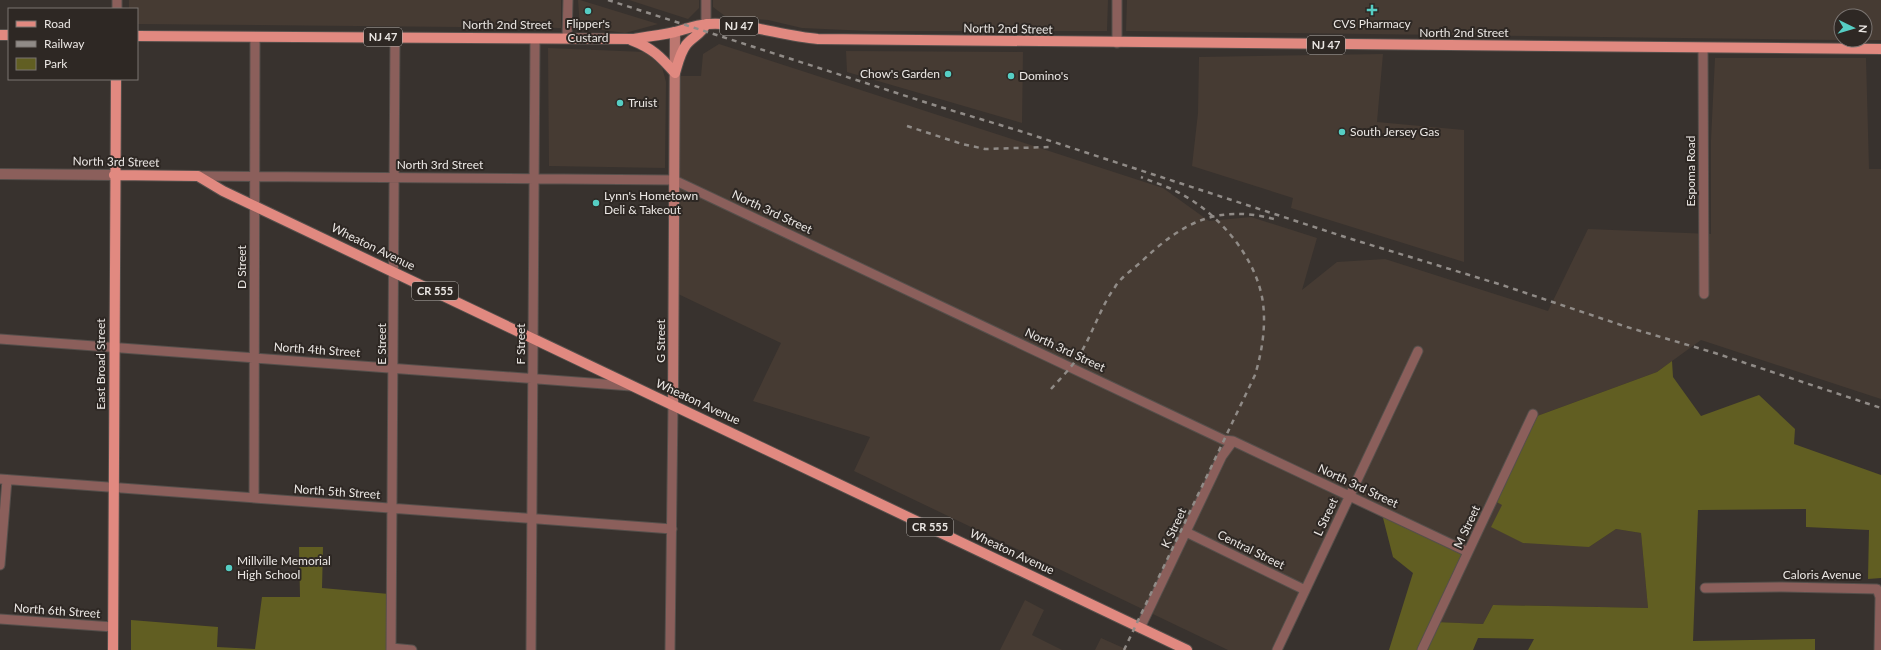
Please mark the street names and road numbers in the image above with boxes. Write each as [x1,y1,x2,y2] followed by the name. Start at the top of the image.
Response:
[462,17,552,32] street label: North 2nd Street
[720,17,758,35] road number: NJ 47
[963,20,1053,37] street label: North 2nd Street
[1419,25,1509,40] street label: North 2nd Street
[364,28,402,46] road number: NJ 47
[1307,36,1345,54] road number: NJ 47
[1683,135,1698,207] street label: Espoma Road
[73,153,160,170] street label: North 3rd Street
[397,157,484,172] street label: North 3rd Street
[730,186,815,237] street label: North 3rd Street
[329,220,418,273] street label: Wheaton Avenue
[234,244,249,289] street label: D Street
[412,282,458,300] road number: CR 555
[93,318,108,410] street label: East Broad Street
[653,319,668,363] street label: G Street
[374,323,389,365] street label: E Street
[513,323,528,365] street label: F Street
[1023,324,1108,375] street label: North 3rd Street
[273,339,362,360] street label: North 4th Street
[654,375,743,428] street label: Wheaton Avenue
[1316,460,1401,511] street label: North 3rd Street
[293,481,382,502] street label: North 5th Street
[1310,495,1341,538] street label: L Street
[1450,502,1483,551] street label: M Street
[1158,505,1190,550] street label: K Street
[907,518,953,536] road number: CR 555
[968,525,1057,578] street label: Wheaton Avenue
[1215,527,1288,573] street label: Central Street
[1783,567,1861,582] street label: Caloris Avenue
[13,600,102,621] street label: North 6th Street

